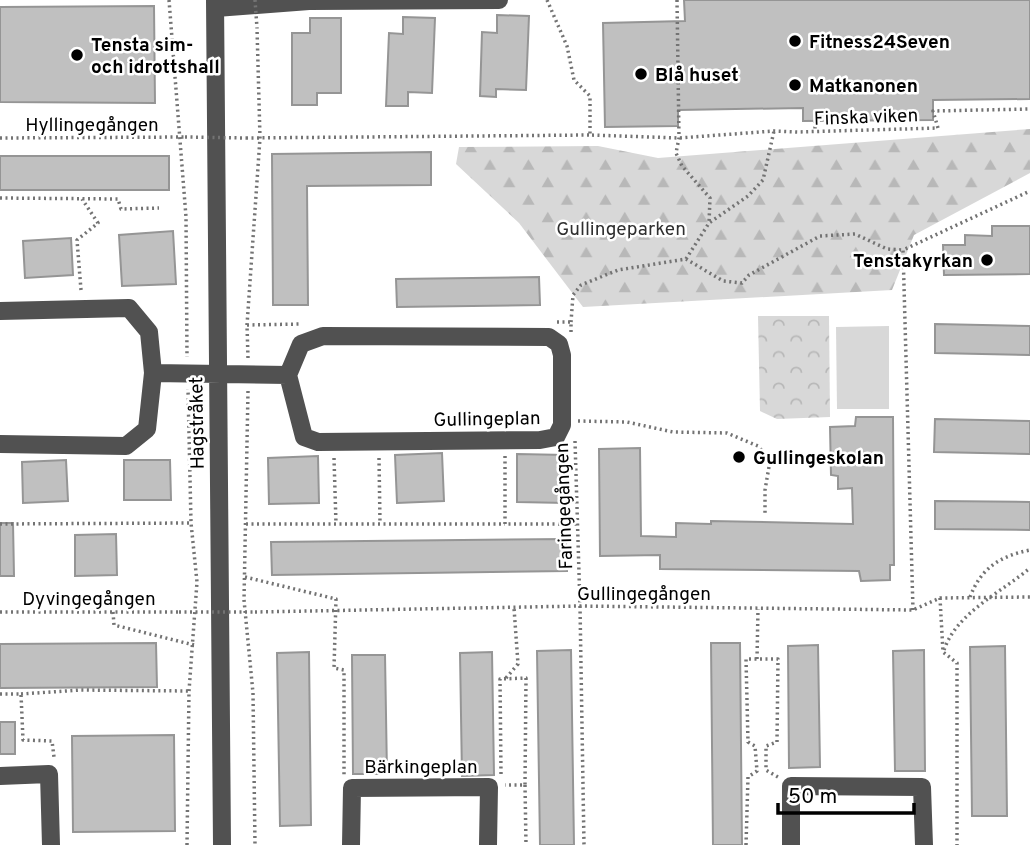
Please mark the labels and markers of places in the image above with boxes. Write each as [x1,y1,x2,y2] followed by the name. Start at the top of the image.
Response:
[809,31,950,55] place label: Fitness24Seven
[787,33,803,49] marker: Fitness24Seven
[91,34,220,80] place label: Tensta sim- och idrottshall
[69,47,85,63] marker: Tensta sim- och idrottshall
[655,64,739,88] place label: Blå huset
[633,66,649,82] marker: Blå huset
[809,75,918,99] place label: Matkanonen
[787,77,803,93] marker: Matkanonen
[853,250,973,274] place label: Tenstakyrkan
[979,252,995,268] marker: Tenstakyrkan
[753,447,884,471] place label: Gullingeskolan
[731,449,747,465] marker: Gullingeskolan

